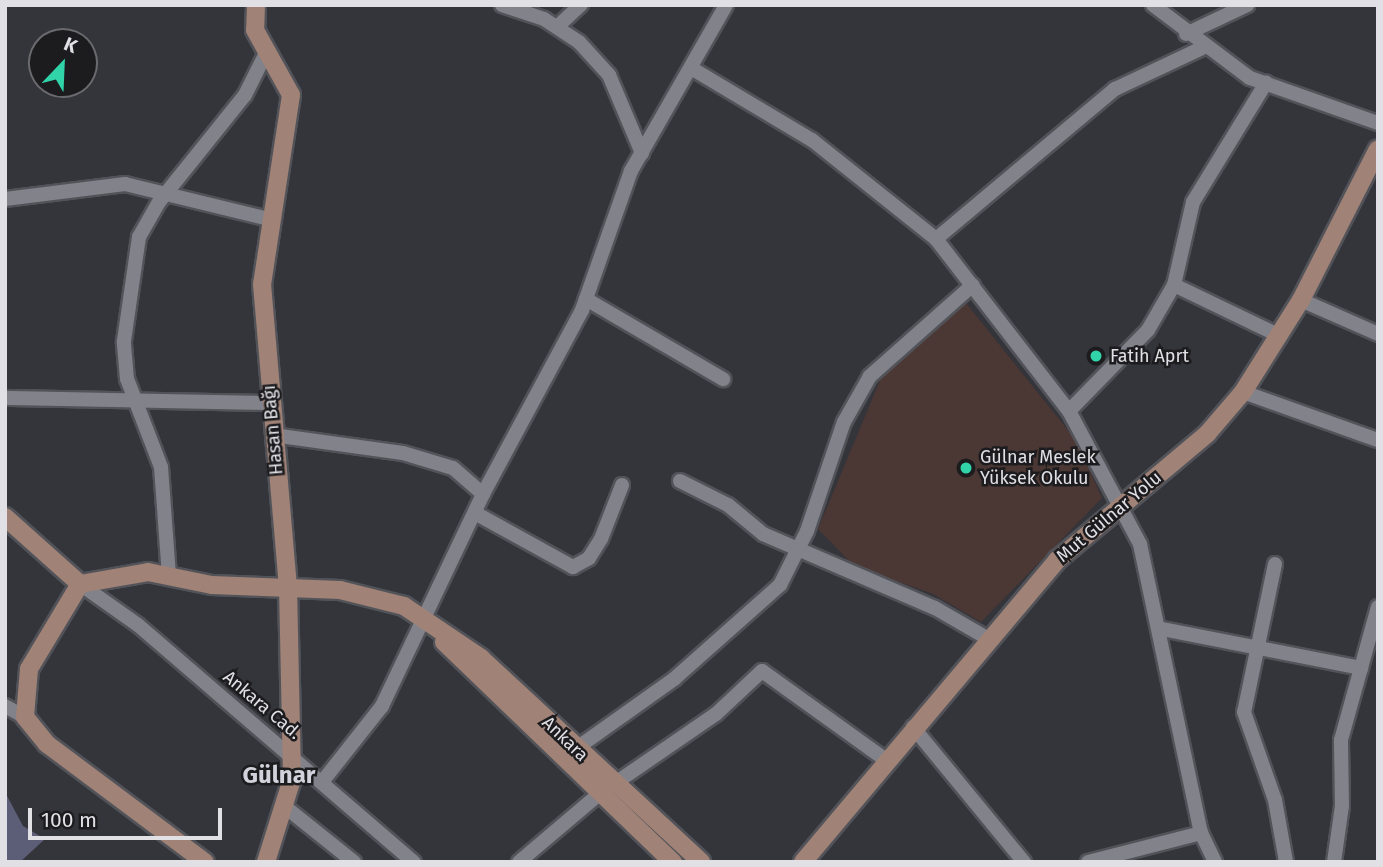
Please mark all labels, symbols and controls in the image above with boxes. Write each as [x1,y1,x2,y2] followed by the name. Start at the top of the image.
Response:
[28,28,98,98] north arrow
[61,32,81,58] text: K
[1110,345,1189,367] place label: Fatih Aprt
[1088,348,1104,364] marker: Fatih Aprt
[258,384,288,476] street label: Hasan Bağı
[980,447,1096,490] place label: Gülnar Meslek Yüksek Okulu
[958,460,974,476] marker: Gülnar Meslek Yüksek Okulu
[1052,467,1166,567] street label: Mut Gülnar Yolu
[219,666,305,744] street label: Ankara Cad.
[537,712,593,766] street label: Ankara
[243,762,315,790] district label: Gülnar
[32,794,226,838] scale bar
[41,807,97,833] text: 100 m

